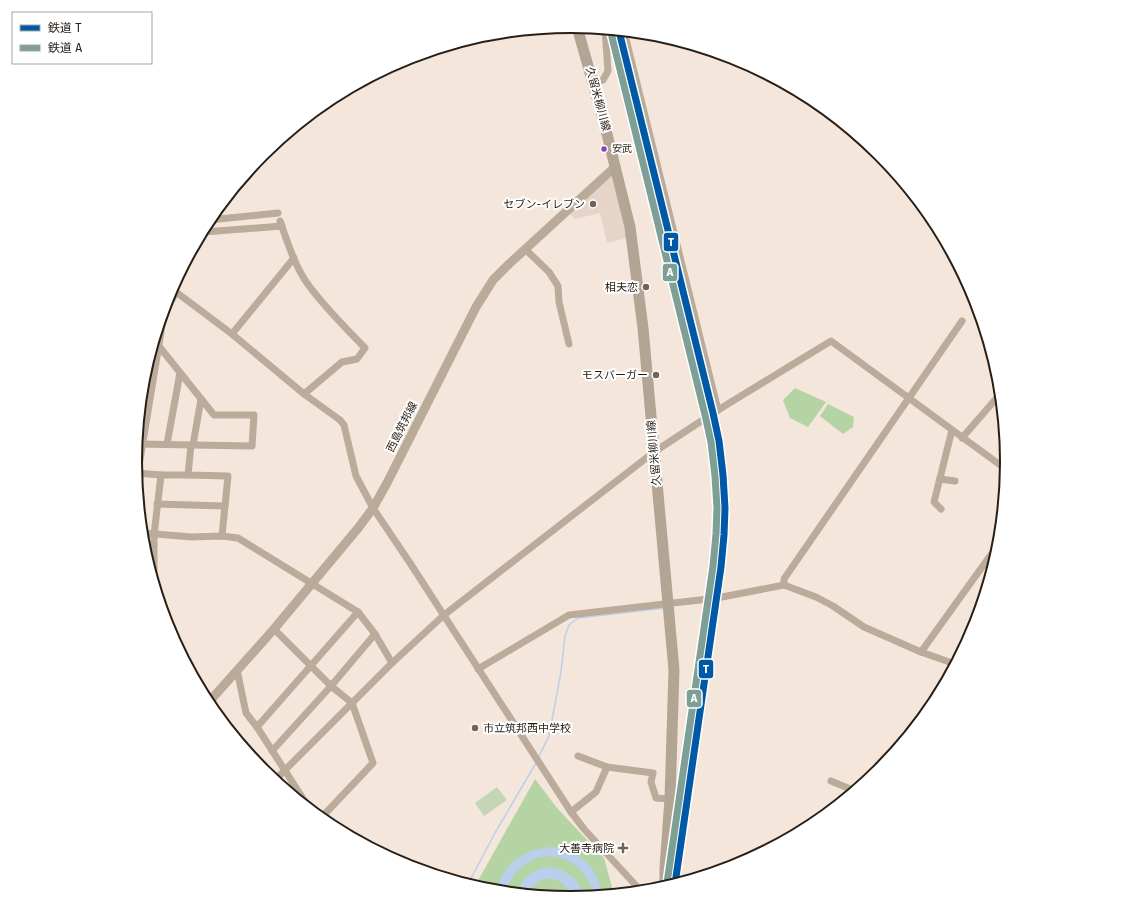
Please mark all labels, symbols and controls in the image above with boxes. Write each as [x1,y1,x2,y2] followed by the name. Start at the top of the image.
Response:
[12,12,152,64] legend
[48,21,82,35] text: 鉄道 T
[48,41,82,55] text: 鉄道 A
[583,65,613,133] street label: 久留米柳川線
[612,143,632,155] place label: 安武
[599,144,609,154] marker: 安武
[504,198,585,211] place label: セブン-イレブン
[588,199,598,209] marker: セブン-イレブン
[663,232,679,252] line badge: T
[668,236,674,249] text: T
[662,263,678,282] line badge: A
[666,266,674,279] text: A
[605,281,638,294] place label: 相夫恋
[641,282,651,292] marker: 相夫恋
[582,369,648,382] place label: モスバーガー
[651,370,661,380] marker: モスバーガー
[384,400,420,454] street label: 西島筑邦線
[645,420,663,486] street label: 久留米柳川線
[698,659,714,679] line badge: T
[703,663,709,676] text: T
[686,689,702,708] line badge: A
[690,692,698,705] text: A
[483,722,571,735] place label: 市立筑邦西中学校
[470,723,480,733] marker: 市立筑邦西中学校
[559,842,614,855] place label: 大善寺病院
[617,842,629,854] marker: 大善寺病院

